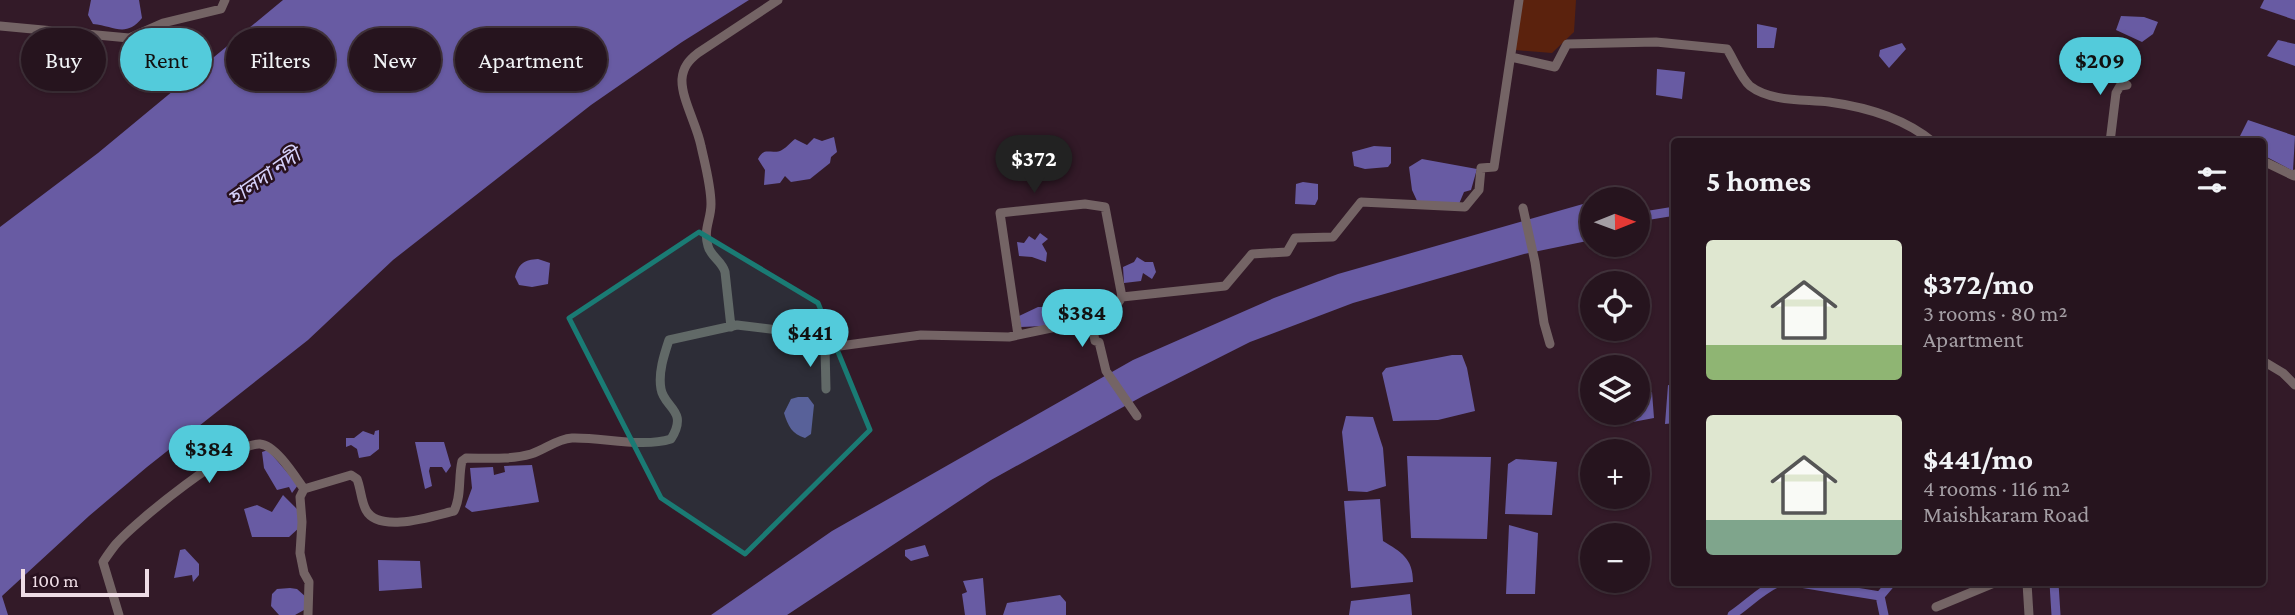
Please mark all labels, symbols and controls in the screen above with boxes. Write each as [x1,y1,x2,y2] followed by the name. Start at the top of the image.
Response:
[21,28,106,91] chip: Buy
[120,28,212,91] chip: Rent
[226,28,335,91] chip: Filters
[349,28,441,91] chip: New
[455,28,607,91] chip: Apartment
[2059,38,2141,97] pin: $209
[2075,47,2125,73] text: $209
[993,136,1075,195] pin: $372
[222,140,309,211] water label: হালদা নদী
[1011,145,1057,171] text: $372
[2193,161,2231,199] icon: filters
[1706,164,1811,197] text: 5 homes
[1580,187,1650,257] north arrow
[1580,187,1650,593] map controls
[1923,267,2034,300] text: $372/mo
[1762,268,1846,352] icon: home
[1580,271,1650,341] button: locate
[1041,290,1123,349] pin: $384
[1058,299,1106,325] text: $384
[1923,300,2068,326] text: 3 rooms · 80 m²
[769,310,851,369] pin: $441
[788,319,832,345] text: $441
[1923,326,2023,352] text: Apartment
[1580,355,1650,425] button: layers
[168,426,250,485] pin: $384
[185,435,233,461] text: $384
[1580,439,1650,509] button: +
[1923,442,2033,475] text: $441/mo
[1762,443,1846,527] icon: home
[1923,475,2070,501] text: 4 rooms · 116 m²
[1923,501,2089,527] text: Maishkaram Road
[1580,523,1650,593] button: −
[21,566,149,598] scale bar
[32,570,79,591] text: 100 m

